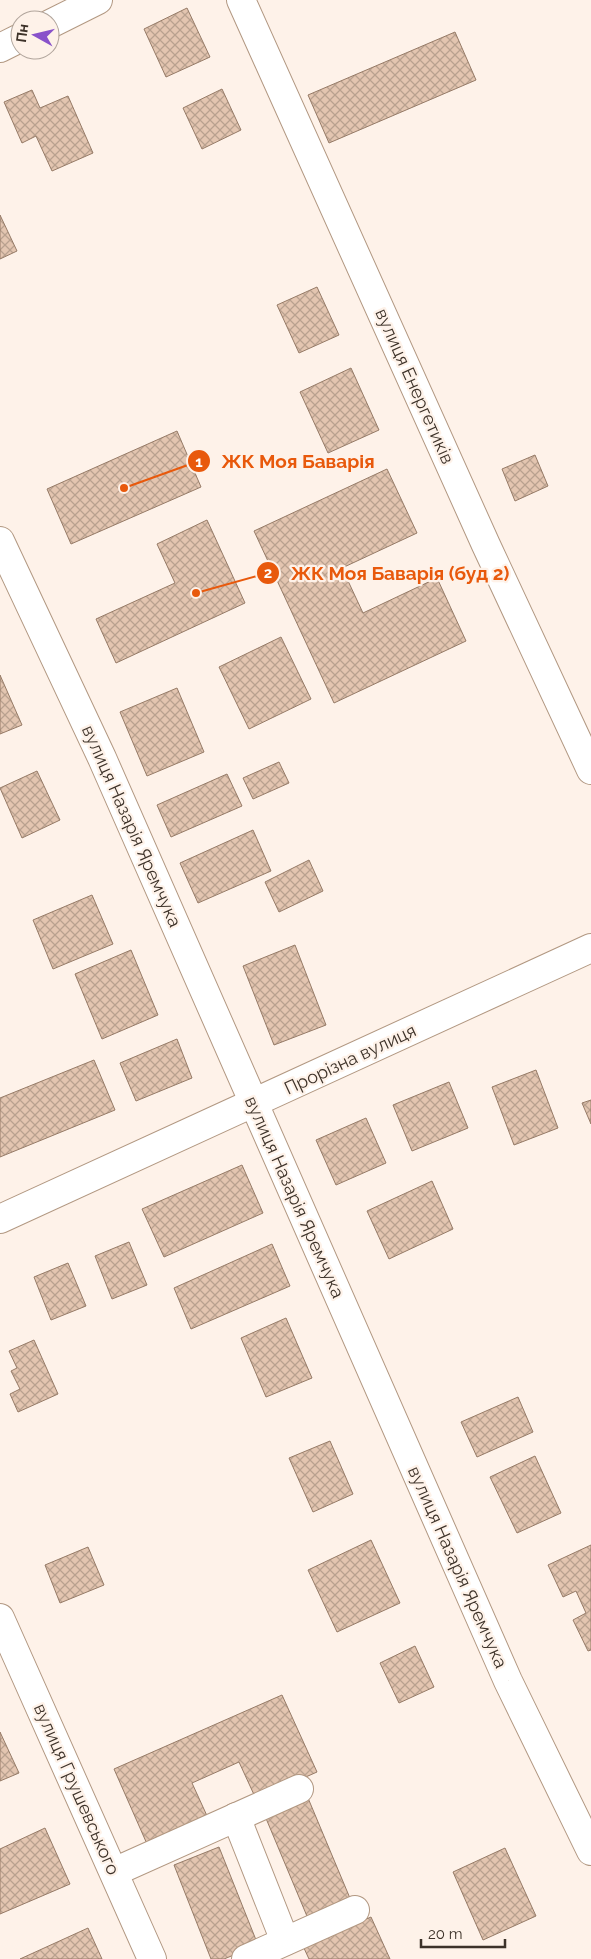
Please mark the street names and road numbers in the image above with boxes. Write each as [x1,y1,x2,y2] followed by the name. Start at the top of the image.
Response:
[371,305,459,467] street label: вулиця Енергетиків
[78,722,186,930] street label: вулиця Назарія Яремчука
[281,1019,419,1099] street label: Прорізна вулиця
[241,1093,349,1301] street label: вулиця Назарія Яремчука
[404,1463,512,1671] street label: вулиця Назарія Яремчука
[30,1700,124,1878] street label: вулиця Грушевського

